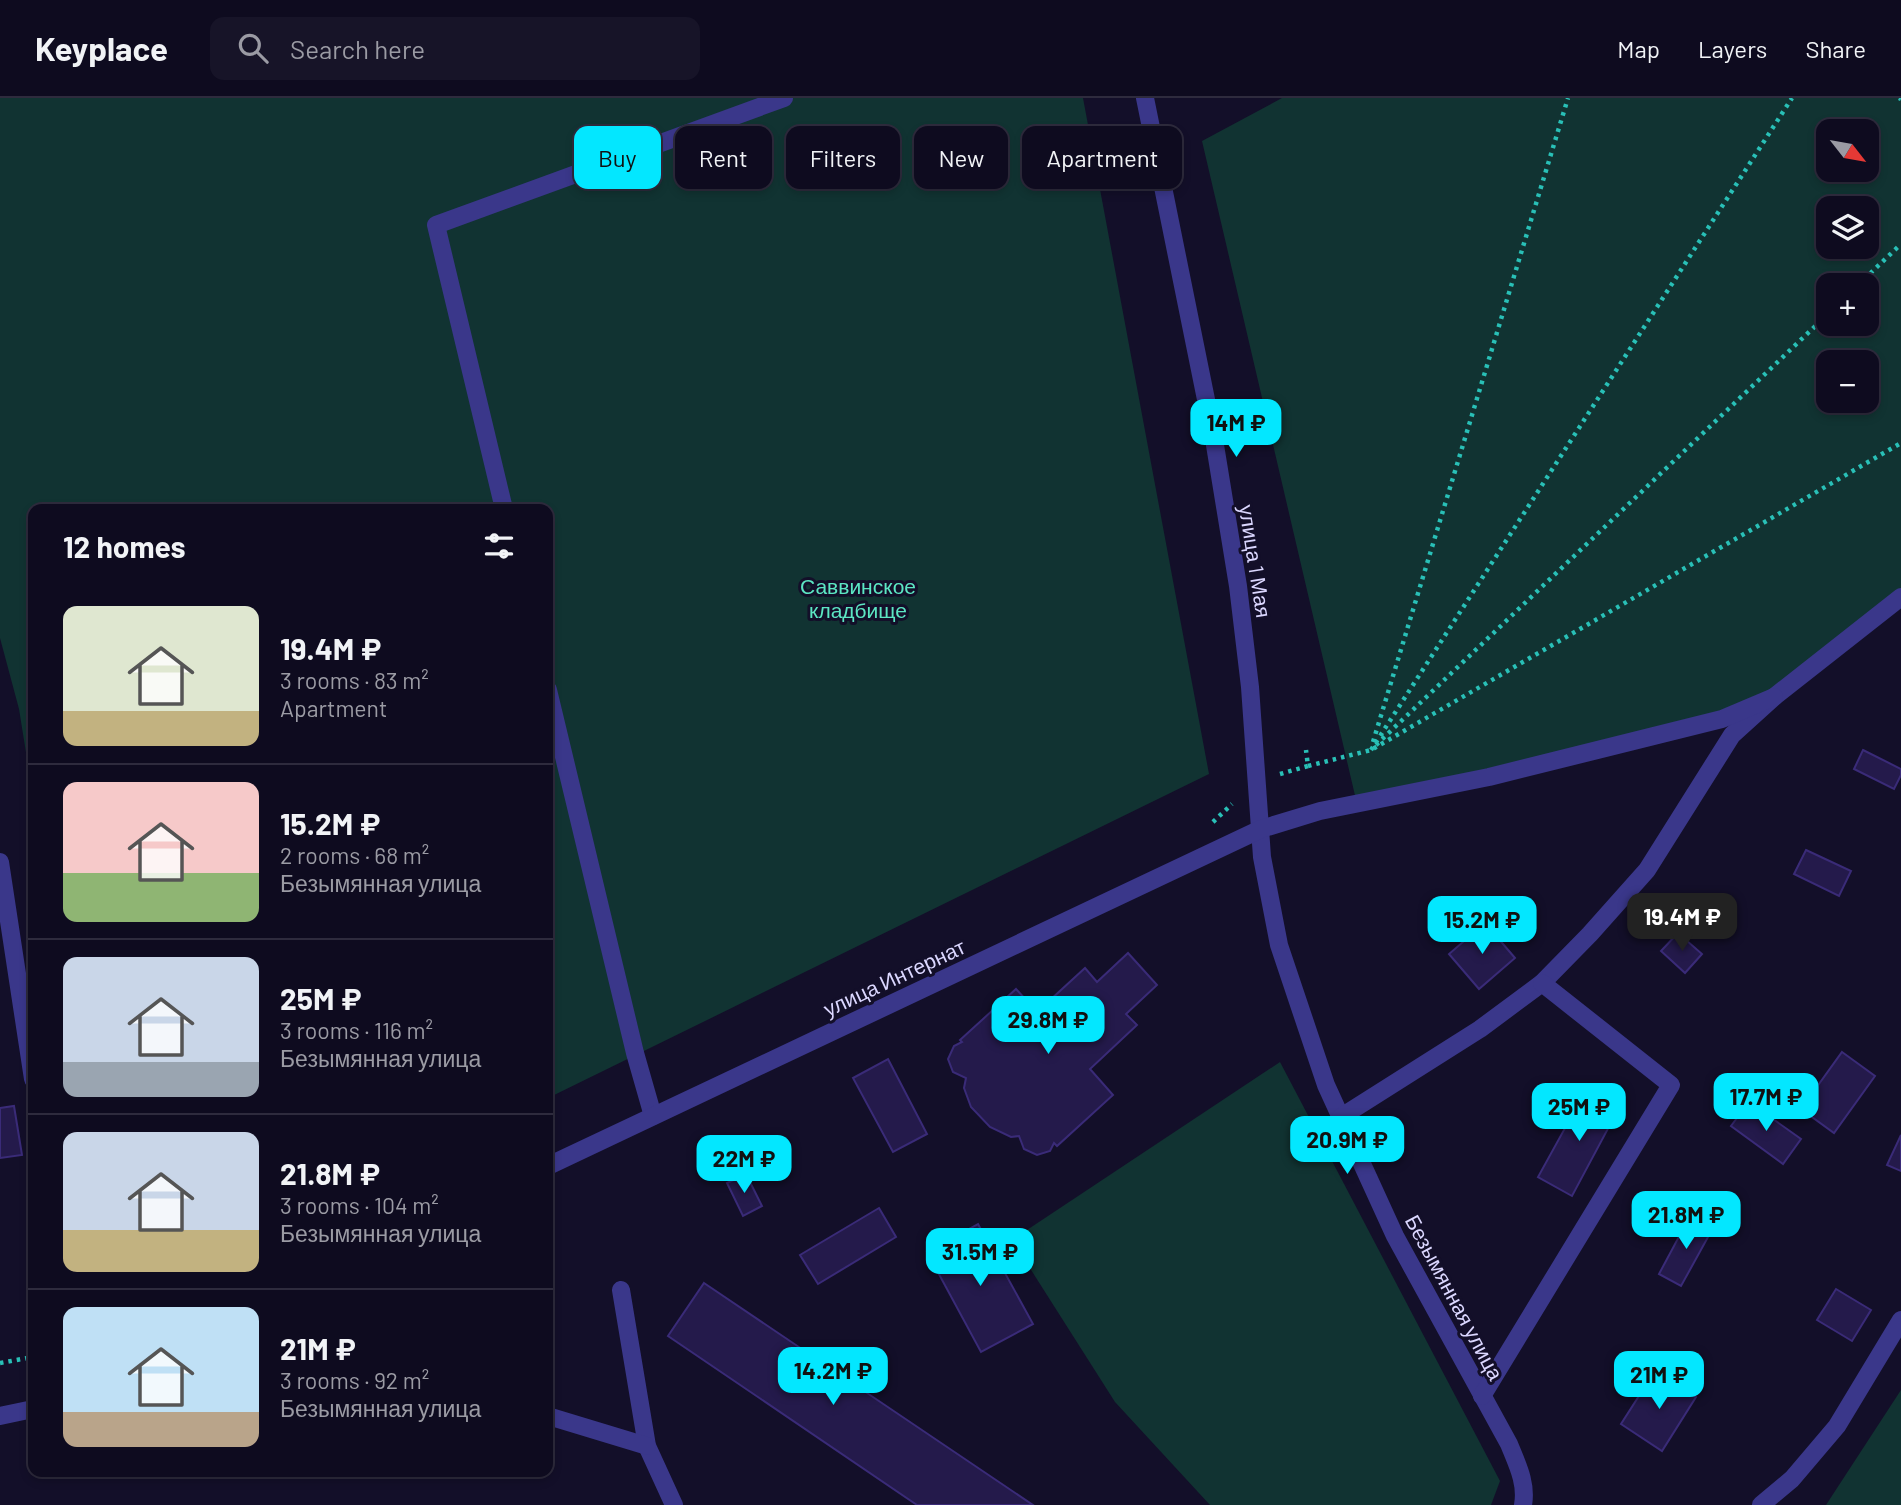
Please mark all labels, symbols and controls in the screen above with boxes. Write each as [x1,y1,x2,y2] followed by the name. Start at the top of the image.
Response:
[210,17,700,80] search box
[35,28,168,68] text: Keyplace
[234,29,272,67] icon: search
[290,33,425,64] text: Search here
[1617,34,1660,63] text: Map
[1698,34,1767,63] text: Layers
[1805,34,1866,63] text: Share
[1816,119,1880,182] north arrow
[1816,119,1879,413] map controls
[574,126,661,189] chip: Buy
[675,126,772,189] chip: Rent
[786,126,900,189] chip: Filters
[914,126,1008,189] chip: New
[1022,126,1182,189] chip: Apartment
[1816,196,1879,259] button: layers
[1816,273,1879,336] button: +
[1816,350,1879,413] button: −
[1187,400,1285,459] pin: 14M ₽
[1206,408,1266,436] text: 14M ₽
[1235,503,1277,619] street label: улица 1 Мая
[480,527,518,565] icon: filters
[63,528,186,564] text: 12 homes
[800,573,916,622] park label: Саввинское кладбище
[280,630,381,666] text: 19.4M ₽
[119,634,203,718] icon: home
[280,666,429,694] text: 3 rooms · 83 m²
[280,694,387,722] text: Apartment
[280,805,380,841] text: 15.2M ₽
[119,810,203,894] icon: home
[280,841,429,869] text: 2 rooms · 68 m²
[280,869,481,897] text: Безымянная улица
[1617,894,1747,953] pin: 19.4M ₽
[1417,896,1547,956] pin: 15.2M ₽
[1643,902,1721,930] text: 19.4M ₽
[1444,905,1520,933] text: 15.2M ₽
[819,933,969,1021] street label: улица Интернат
[280,980,361,1016] text: 25M ₽
[119,985,203,1069] icon: home
[983,996,1113,1056] pin: 29.8M ₽
[1008,1005,1088,1033] text: 29.8M ₽
[280,1016,433,1044] text: 3 rooms · 116 m²
[280,1044,481,1072] text: Безымянная улица
[1701,1074,1831,1133] pin: 17.7M ₽
[1730,1082,1802,1110] text: 17.7M ₽
[1530,1084,1628,1143] pin: 25M ₽
[1548,1092,1610,1120] text: 25M ₽
[1282,1116,1412,1176] pin: 20.9M ₽
[1306,1125,1388,1153] text: 20.9M ₽
[695,1136,793,1195] pin: 22M ₽
[713,1144,775,1172] text: 22M ₽
[280,1155,380,1191] text: 21.8M ₽
[119,1160,203,1244] icon: home
[280,1191,439,1219] text: 3 rooms · 104 m²
[1621,1192,1751,1251] pin: 21.8M ₽
[1648,1200,1724,1228] text: 21.8M ₽
[1401,1210,1509,1384] street label: Безымянная улица
[280,1219,481,1247] text: Безымянная улица
[915,1228,1045,1288] pin: 31.5M ₽
[942,1237,1018,1265] text: 31.5M ₽
[280,1330,356,1366] text: 21M ₽
[119,1335,203,1419] icon: home
[768,1348,898,1407] pin: 14.2M ₽
[1610,1352,1708,1411] pin: 21M ₽
[794,1356,872,1384] text: 14.2M ₽
[1630,1360,1688,1388] text: 21M ₽
[280,1366,429,1394] text: 3 rooms · 92 m²
[280,1394,481,1422] text: Безымянная улица

